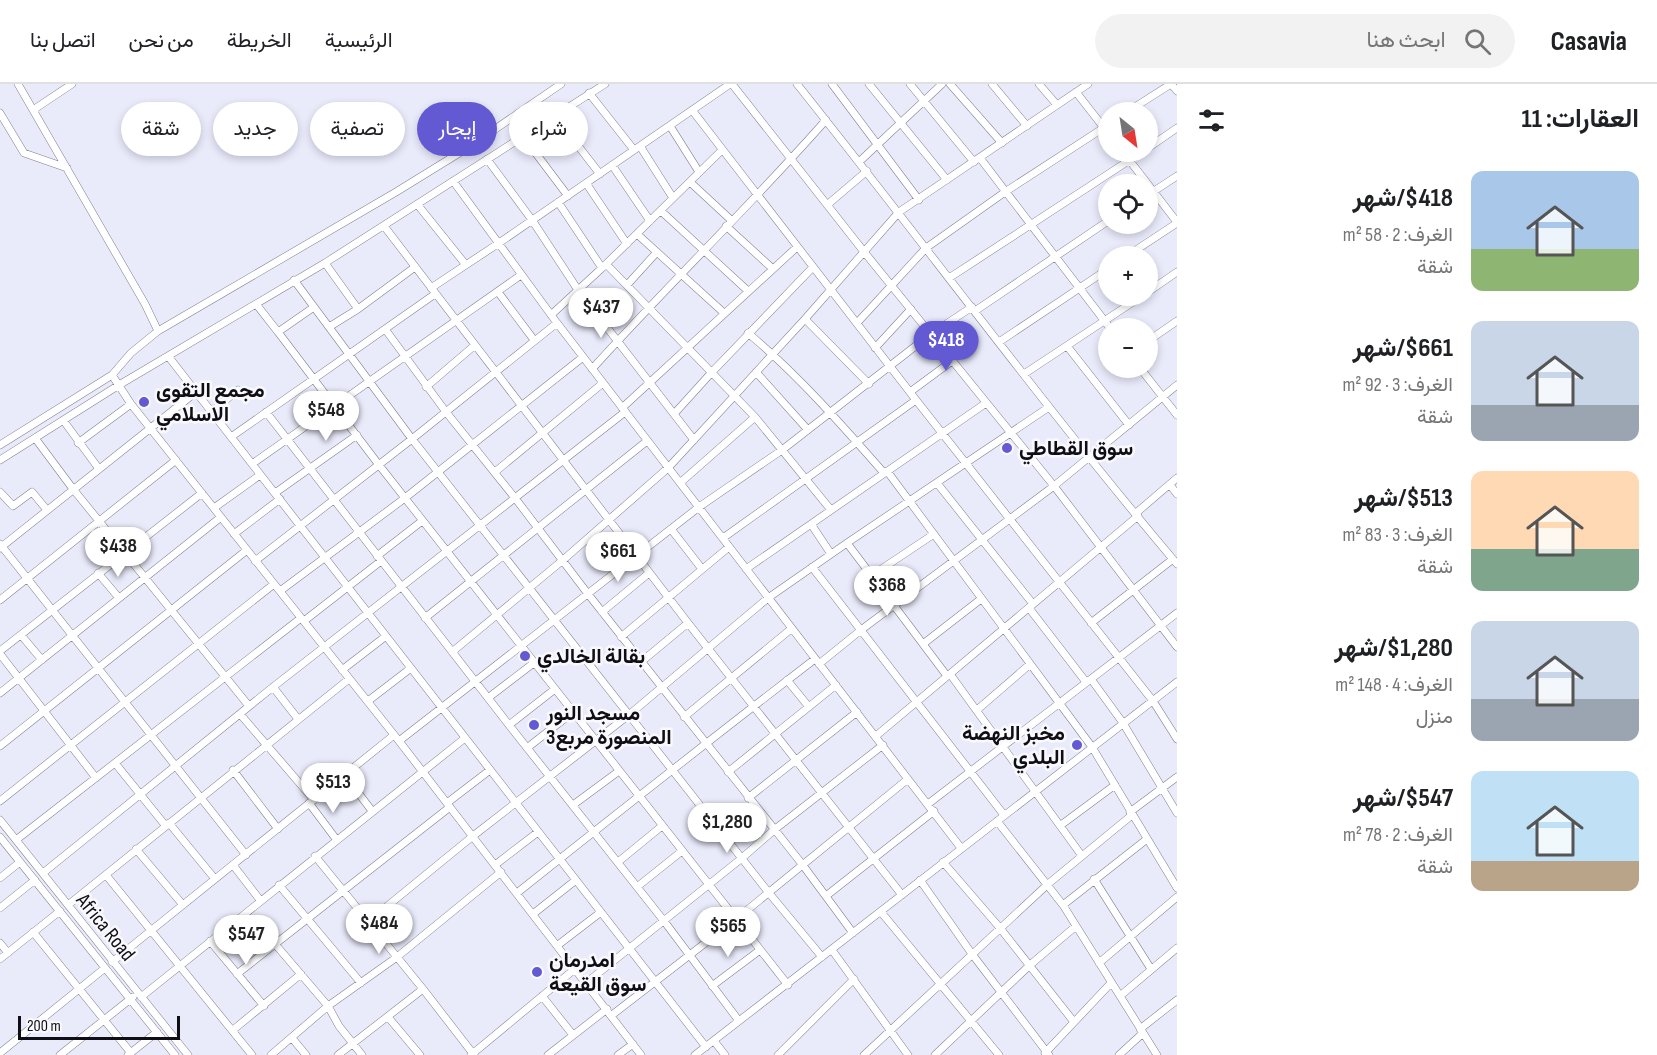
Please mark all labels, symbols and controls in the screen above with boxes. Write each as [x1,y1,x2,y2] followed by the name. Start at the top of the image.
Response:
[1095,14,1515,68] search box
[1461,25,1494,58] icon: search
[1551,25,1627,58] text: Casavia
[1367,27,1446,54] text: ابحث هنا
[30,28,96,53] text: اتصل بنا
[129,28,194,53] text: من نحن
[227,28,292,53] text: الخريطة
[325,28,393,53] text: الرئيسية
[121,102,201,156] chip: شقة
[213,102,298,156] chip: جديد
[310,102,405,156] chip: تصفية
[417,102,497,156] chip: إيجار
[509,102,588,156] chip: شراء
[1098,102,1158,162] north arrow
[1098,102,1158,378] map controls
[1195,104,1228,137] icon: filters
[1522,104,1639,135] text: العقارات: 11
[1098,174,1158,234] button: locate
[1353,183,1453,214] text: $418/شهر
[1519,195,1591,267] icon: home
[1343,223,1453,247] text: الغرف: 2 · 58 m²
[1098,246,1158,306] button: +
[1417,255,1453,279] text: شقة
[565,288,637,339] pin: $437
[582,295,620,319] text: $437
[1098,318,1158,378] button: −
[910,321,982,372] pin: $418
[928,328,964,352] text: $418
[1352,333,1453,364] text: $661/شهر
[1519,345,1591,417] icon: home
[1342,373,1453,397] text: الغرف: 3 · 92 m²
[156,378,265,431] place label: مجمع التقوى الاسلامي
[290,391,362,442] pin: $548
[137,395,151,409] marker: مجمع التقوى الاسلامي
[307,398,345,422] text: $548
[1417,405,1453,429] text: شقة
[1019,436,1133,465] place label: سوق القطاطي
[1000,441,1014,455] marker: سوق القطاطي
[1354,483,1453,514] text: $513/شهر
[1519,495,1591,567] icon: home
[1342,523,1453,547] text: الغرف: 3 · 83 m²
[82,527,154,578] pin: $438
[582,532,654,583] pin: $661
[99,534,137,558] text: $438
[600,539,636,563] text: $661
[1417,555,1453,579] text: شقة
[851,566,923,617] pin: $368
[868,573,906,597] text: $368
[1334,633,1453,664] text: $1,280/شهر
[537,644,645,673] place label: بقالة الخالدي
[1519,645,1591,717] icon: home
[518,649,532,663] marker: بقالة الخالدي
[1335,673,1453,697] text: الغرف: 4 · 148 m²
[545,701,672,751] place label: مسجد النور المنصورة مربع3
[1416,705,1453,729] text: منزل
[527,718,541,732] marker: مسجد النور المنصورة مربع3
[962,721,1065,774] place label: مخبز النهضة البلدي
[1070,738,1084,752] marker: مخبز النهضة البلدي
[297,763,369,814] pin: $513
[315,770,351,794] text: $513
[1353,783,1453,814] text: $547/شهر
[1519,795,1591,867] icon: home
[678,803,776,854] pin: $1,280
[702,810,752,834] text: $1,280
[1343,823,1453,847] text: الغرف: 2 · 78 m²
[1417,855,1453,879] text: شقة
[70,888,140,966] street label: Africa Road
[343,904,415,955] pin: $484
[692,907,764,958] pin: $565
[360,911,398,935] text: $484
[709,914,747,938] text: $565
[210,915,282,966] pin: $547
[228,922,264,946] text: $547
[549,948,647,997] place label: امدرمان سوق القيعة
[530,965,544,979] marker: امدرمان سوق القيعة
[18,1013,180,1040] scale bar
[27,1017,61,1036] text: 200 m

